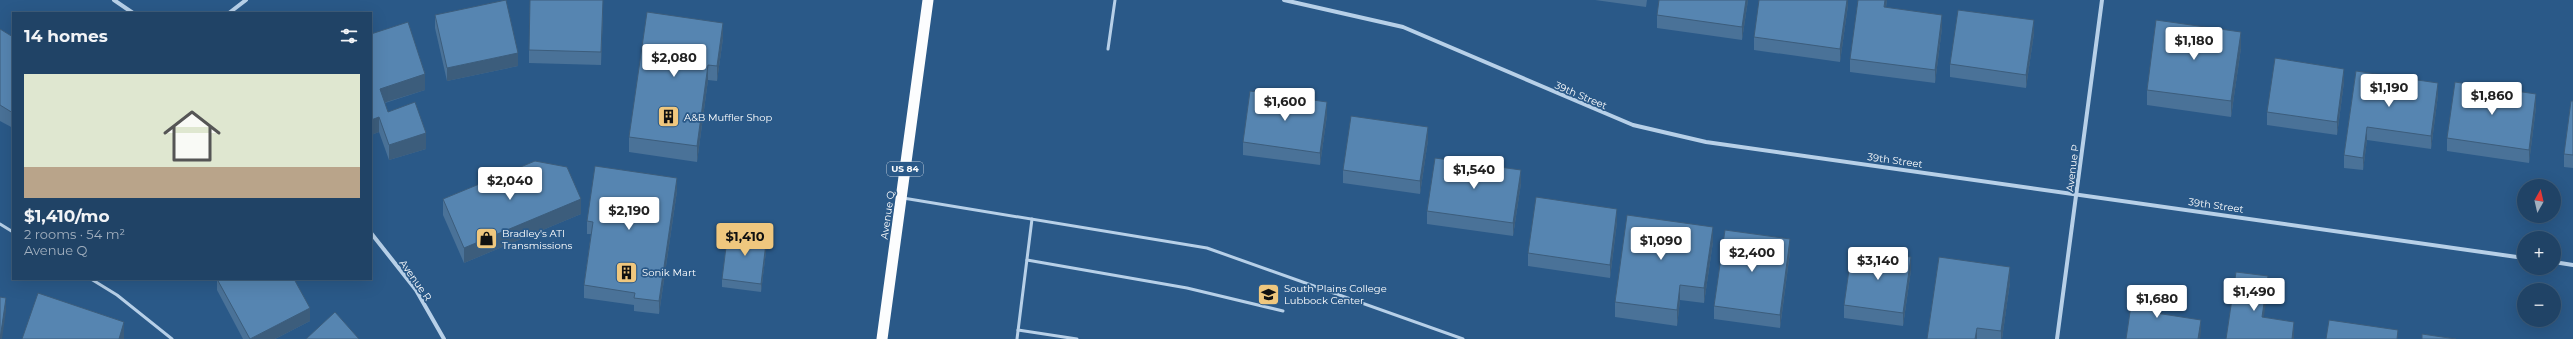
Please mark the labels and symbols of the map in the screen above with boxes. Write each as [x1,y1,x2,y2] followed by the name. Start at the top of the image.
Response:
[2161,27,2227,61] pin: $1,180
[641,44,707,78] pin: $2,080
[2356,74,2422,108] pin: $1,190
[1553,79,1609,112] street label: 39th Street
[2459,82,2525,116] pin: $1,860
[1252,88,1318,122] pin: $1,600
[656,104,682,130] building icon: A&B Muffler Shop
[684,111,773,124] place label: A&B Muffler Shop
[2063,144,2082,192] street label: Avenue P
[1867,150,1923,171] street label: 39th Street
[1441,156,1507,190] pin: $1,540
[887,162,923,176] road number: US 84
[477,167,543,201] pin: $2,040
[2517,179,2561,223] north arrow
[878,189,897,240] street label: Avenue Q
[2188,195,2244,216] street label: 39th Street
[596,197,662,231] pin: $2,190
[712,223,778,257] pin: $1,410
[474,226,500,252] shop icon: Bradley's ATI Transmissions
[502,227,573,252] place label: Bradley's ATI Transmissions
[1628,227,1694,261] pin: $1,090
[1719,239,1785,273] pin: $2,400
[1845,247,1911,281] pin: $3,140
[397,257,435,304] street label: Avenue R
[613,259,639,285] building icon: Sonik Mart
[642,266,696,279] place label: Sonik Mart
[2221,278,2287,312] pin: $1,490
[1255,281,1281,307] school or university icon: South Plains College Lubbock Center
[1284,282,1387,307] place label: South Plains College Lubbock Center
[2124,285,2190,319] pin: $1,680

